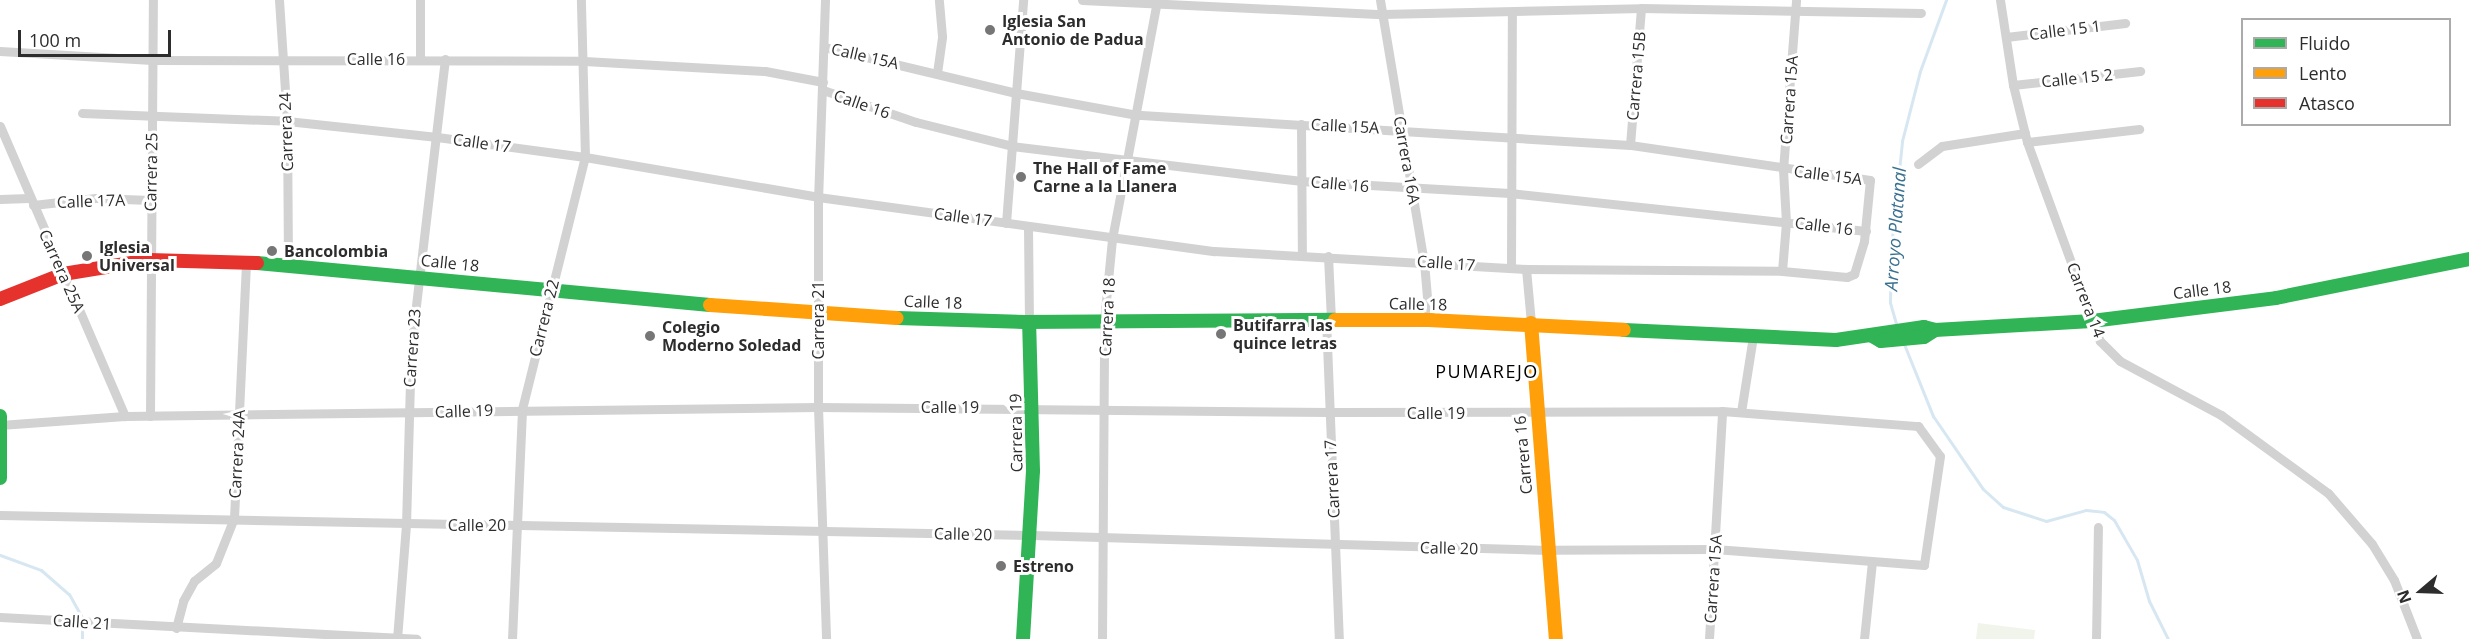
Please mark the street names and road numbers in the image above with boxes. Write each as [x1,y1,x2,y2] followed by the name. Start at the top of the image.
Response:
[2028,16,2102,44] street label: Calle 15 1
[1623,31,1649,121] street label: Carrera 15B
[829,39,901,73] street label: Calle 15A
[347,49,405,69] street label: Calle 16
[1776,55,1802,145] street label: Carrera 15A
[2040,65,2114,91] street label: Calle 15 2
[831,85,893,123] street label: Calle 16
[275,92,297,172] street label: Carrera 24
[1390,114,1424,206] street label: Carrera 16A
[1310,115,1380,137] street label: Calle 15A
[452,129,512,157] street label: Calle 17
[141,132,161,212] street label: Carrera 25
[1793,161,1863,189] street label: Calle 15A
[1310,172,1370,196] street label: Calle 16
[56,190,126,212] street label: Calle 17A
[933,203,993,231] street label: Calle 17
[1794,213,1854,239] street label: Calle 16
[35,226,89,316] street label: Carrera 25A
[420,250,480,276] street label: Calle 18
[1416,251,1476,275] street label: Calle 17
[2063,260,2109,340] street label: Carrera 14
[525,277,563,359] street label: Carrera 22
[1095,277,1119,357] street label: Carrera 18
[2172,277,2232,303] street label: Calle 18
[808,281,828,359] street label: Carrera 21
[903,291,963,313] street label: Calle 18
[1389,294,1447,314] street label: Calle 18
[400,308,424,388] street label: Carrera 23
[1006,393,1026,473] street label: Carrera 19
[921,397,979,417] street label: Calle 19
[434,400,494,422] street label: Calle 19
[1407,403,1465,423] street label: Calle 19
[225,409,249,499] street label: Carrera 24A
[1510,415,1536,495] street label: Carrera 16
[1320,439,1344,519] street label: Carrera 17
[448,515,506,535] street label: Calle 20
[934,524,992,544] street label: Calle 20
[1700,534,1726,624] street label: Carrera 15A
[1420,538,1478,558] street label: Calle 20
[52,610,112,634] street label: Calle 21

